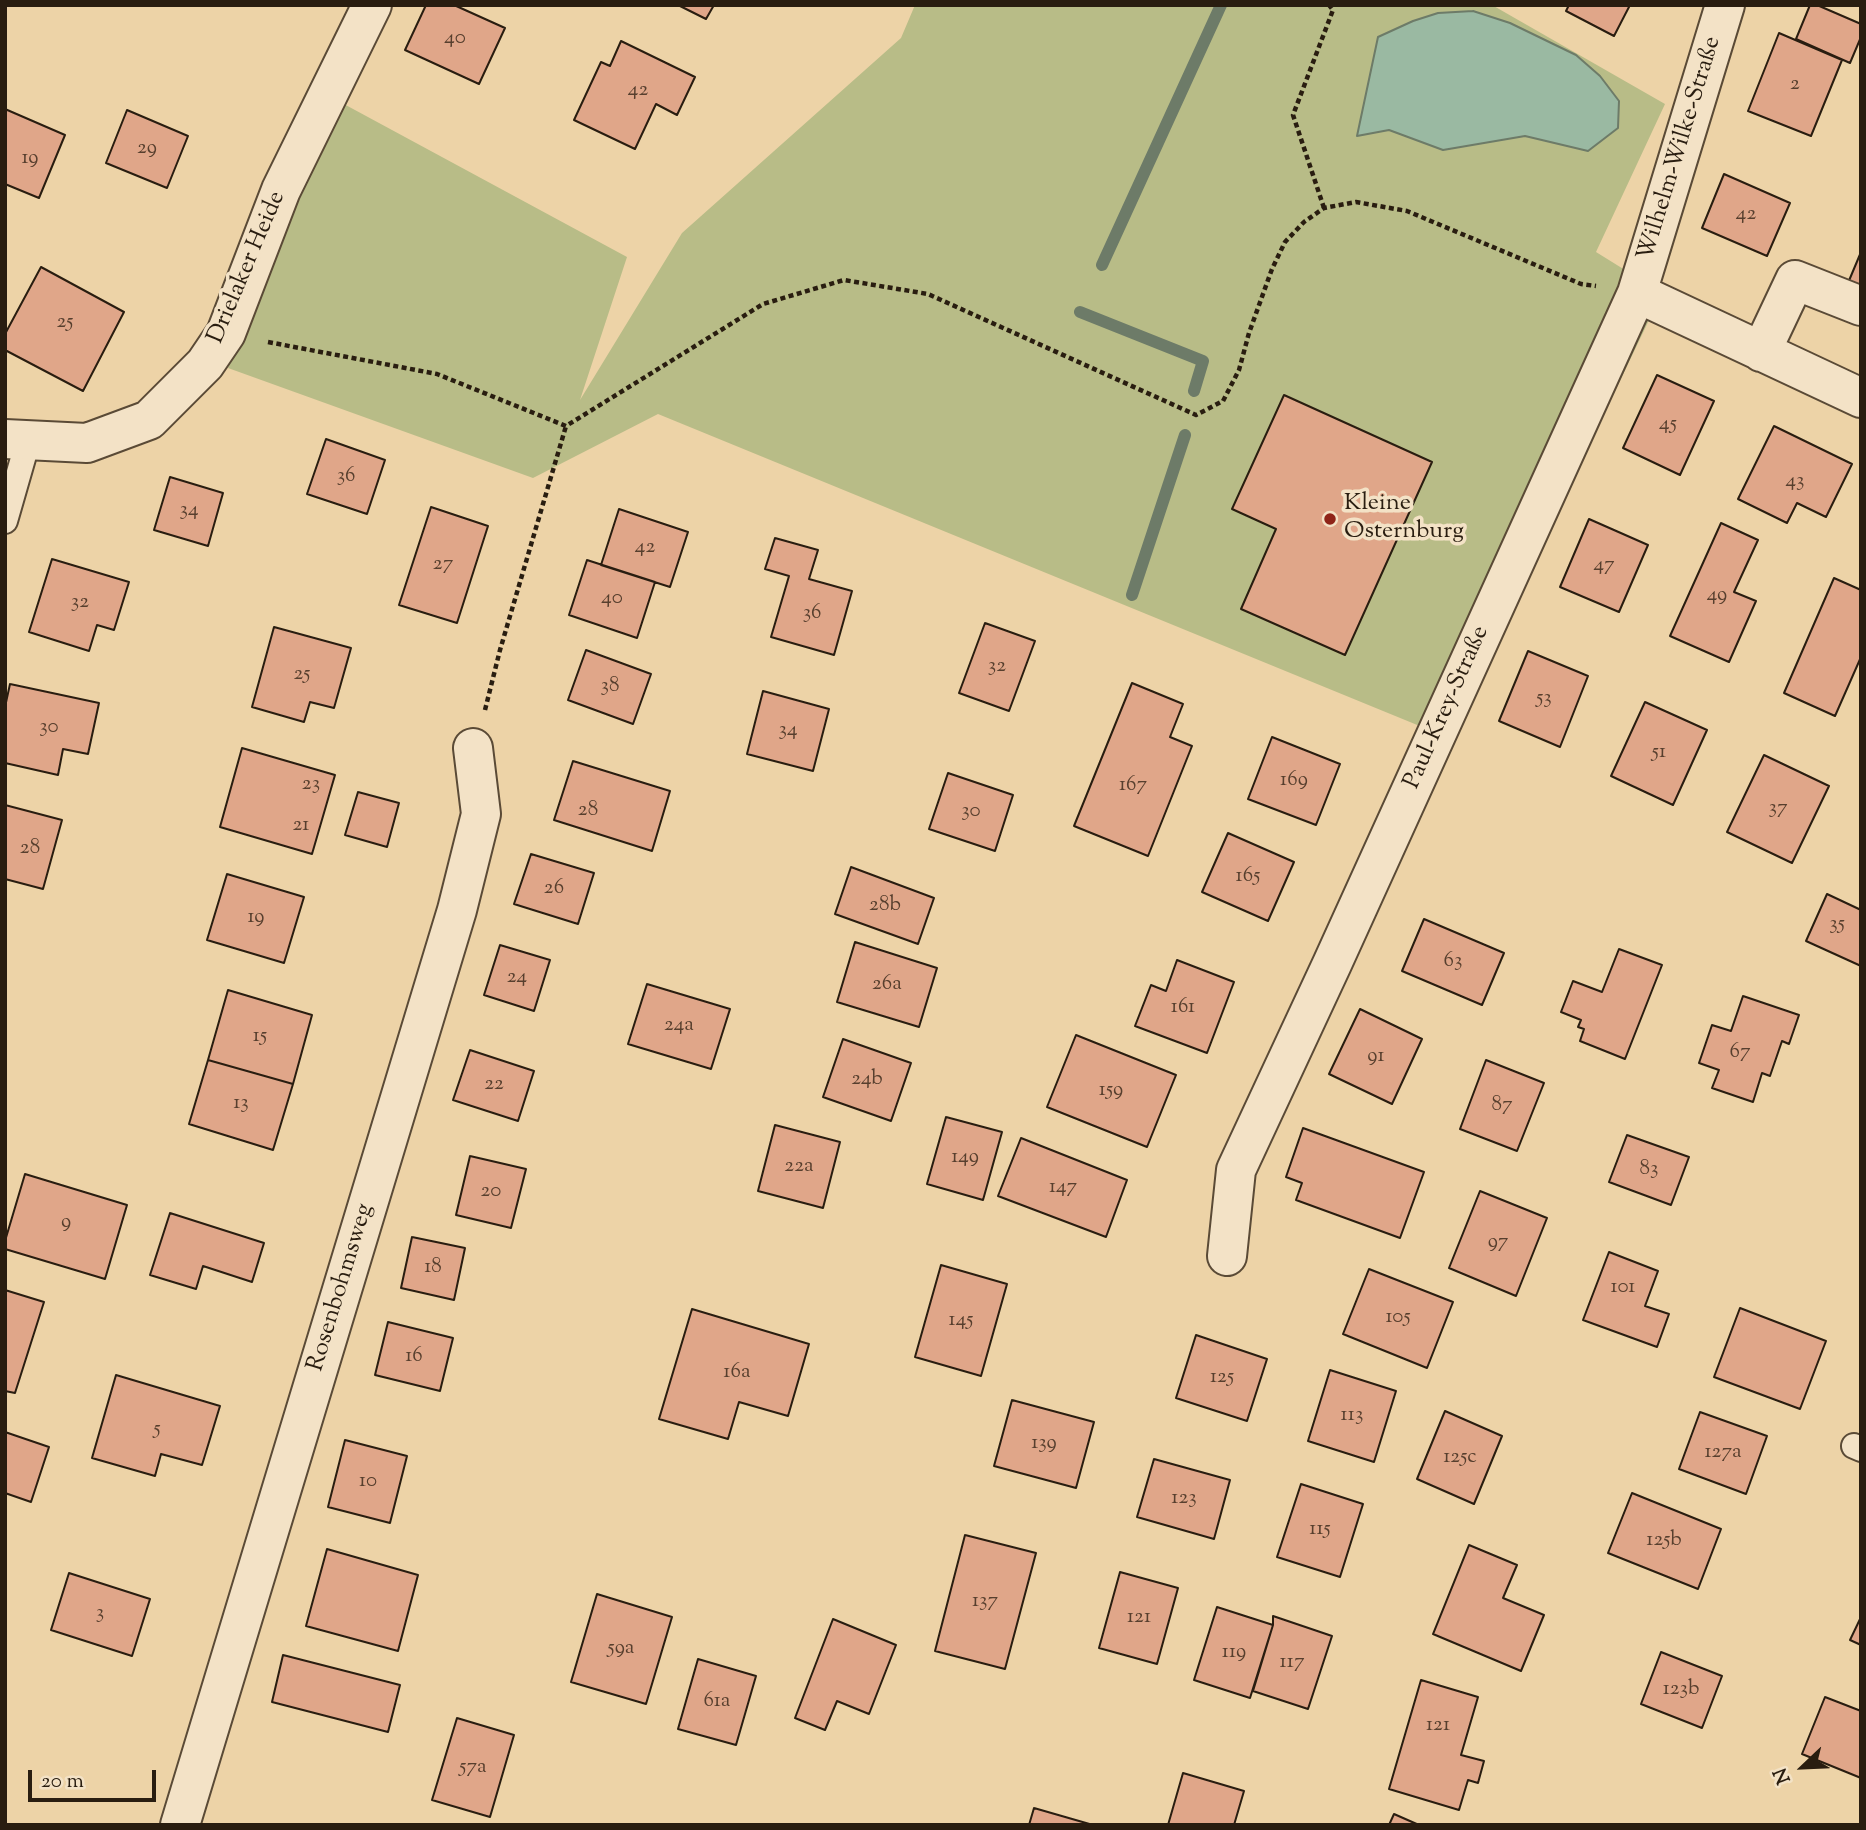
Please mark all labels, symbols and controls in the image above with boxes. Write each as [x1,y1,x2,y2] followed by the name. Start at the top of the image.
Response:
[444,26,466,52] house number: 40
[1633,34,1729,264] street label: Wilhelm-Wilke-Straße
[1790,72,1800,98] house number: 2
[628,78,648,104] house number: 42
[137,136,157,162] house number: 29
[21,146,39,172] house number: 19
[203,187,293,349] street label: Drielaker Heide
[1736,202,1756,228] house number: 42
[56,310,74,336] house number: 25
[1659,412,1677,438] house number: 45
[337,464,355,490] house number: 36
[1785,469,1805,495] house number: 43
[1344,491,1464,547] place label: Kleine Osternburg
[179,498,199,524] house number: 34
[1322,511,1338,527] marker: Kleine Osternburg
[635,535,655,561] house number: 42
[433,552,453,578] house number: 27
[1593,553,1615,579] house number: 47
[1707,583,1727,609] house number: 49
[601,586,623,612] house number: 40
[71,590,89,616] house number: 32
[803,601,821,627] house number: 36
[1399,622,1497,794] street label: Paul-Krey-Straße
[988,654,1006,680] house number: 32
[293,662,311,688] house number: 25
[601,674,619,700] house number: 38
[1536,686,1552,712] house number: 53
[39,715,59,741] house number: 30
[778,718,798,744] house number: 34
[1652,740,1666,766] house number: 51
[1280,768,1308,794] house number: 169
[302,772,320,798] house number: 23
[1119,773,1147,799] house number: 167
[1768,796,1788,822] house number: 37
[578,798,598,824] house number: 28
[961,799,981,825] house number: 30
[293,813,309,839] house number: 21
[20,836,40,862] house number: 28
[1236,864,1260,890] house number: 165
[544,876,564,902] house number: 26
[869,893,901,919] house number: 28b
[247,905,265,931] house number: 19
[1829,912,1845,938] house number: 35
[1444,949,1462,975] house number: 63
[507,965,527,991] house number: 24
[872,972,902,998] house number: 26a
[1171,995,1195,1021] house number: 161
[664,1013,694,1039] house number: 24a
[253,1024,267,1050] house number: 15
[1730,1040,1750,1066] house number: 67
[1367,1044,1385,1070] house number: 91
[851,1067,883,1093] house number: 24b
[484,1072,504,1098] house number: 22
[1099,1078,1123,1104] house number: 159
[233,1091,249,1117] house number: 13
[1491,1093,1513,1119] house number: 87
[951,1145,979,1171] house number: 149
[784,1154,814,1180] house number: 22a
[1640,1157,1658,1183] house number: 83
[1049,1175,1077,1201] house number: 147
[481,1179,501,1205] house number: 20
[303,1201,381,1375] street label: Rosenbohmsweg
[61,1210,71,1236] house number: 9
[1488,1230,1508,1256] house number: 97
[424,1255,442,1281] house number: 18
[1611,1275,1635,1301] house number: 101
[1385,1305,1411,1331] house number: 105
[949,1308,973,1334] house number: 145
[405,1344,423,1370] house number: 16
[723,1360,751,1386] house number: 16a
[1210,1365,1234,1391] house number: 125
[1341,1403,1363,1429] house number: 113
[153,1417,161,1443] house number: 5
[1031,1431,1057,1457] house number: 139
[1704,1440,1742,1466] house number: 127a
[1443,1445,1477,1471] house number: 125c
[359,1469,377,1495] house number: 10
[1171,1486,1197,1512] house number: 123
[1309,1517,1331,1543] house number: 115
[1646,1528,1682,1554] house number: 125b
[972,1589,998,1615] house number: 137
[96,1601,104,1627] house number: 3
[1127,1605,1151,1631] house number: 121
[607,1636,635,1662] house number: 59a
[1222,1640,1246,1666] house number: 119
[1280,1650,1304,1676] house number: 117
[1663,1677,1699,1703] house number: 123b
[703,1689,731,1715] house number: 61a
[1426,1713,1450,1739] house number: 121
[1768,1732,1838,1802] north arrow
[459,1755,487,1781] house number: 57a
[32,1756,159,1800] scale bar
[1768,1763,1799,1788] text: N
[41,1767,84,1797] text: 20 m

